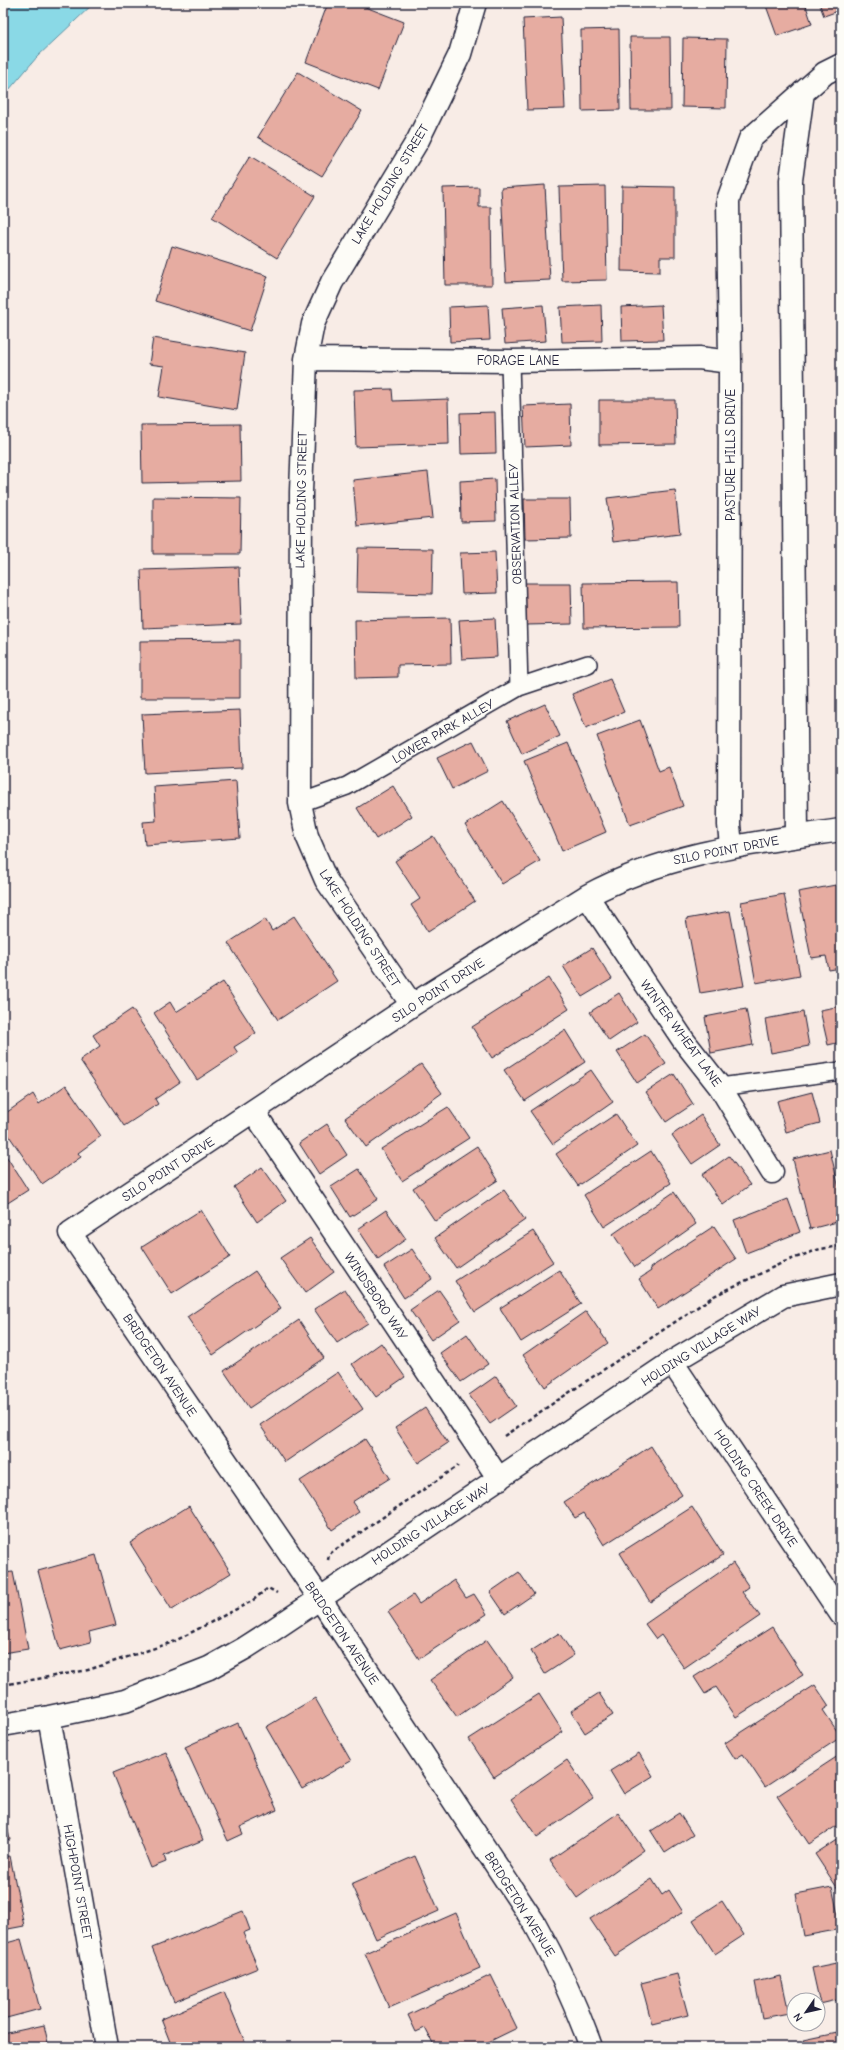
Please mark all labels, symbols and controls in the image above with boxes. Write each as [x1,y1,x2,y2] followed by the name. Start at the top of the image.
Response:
[348,121,432,247] street label: LAKE HOLDING STREET
[477,353,560,368] street label: FORAGE LANE
[723,389,738,521] street label: PASTURE HILLS DRIVE
[292,431,310,569] street label: LAKE HOLDING STREET
[505,463,525,585] street label: OBSERVATION ALLEY
[389,696,497,766] street label: LOWER PARK ALLEY
[672,832,780,868] street label: SILO POINT DRIVE
[316,866,404,990] street label: LAKE HOLDING STREET
[389,955,487,1025] street label: SILO POINT DRIVE
[637,977,725,1089] street label: WINTER WHEAT LANE
[119,1134,217,1204] street label: SILO POINT DRIVE
[341,1249,411,1343] street label: WINDSBORO WAY
[638,1303,764,1389] street label: HOLDING VILLAGE WAY
[120,1311,200,1419] street label: BRIDGETON AVENUE
[711,1427,801,1550] street label: HOLDING CREEK DRIVE
[369,1480,493,1568] street label: HOLDING VILLAGE WAY
[302,1579,382,1687] street label: BRIDGETON AVENUE
[60,1823,96,1941] street label: HIGHPOINT STREET
[482,1849,558,1959] street label: BRIDGETON AVENUE
[786,1992,826,2032] north arrow
[791,2011,806,2024] text: N

